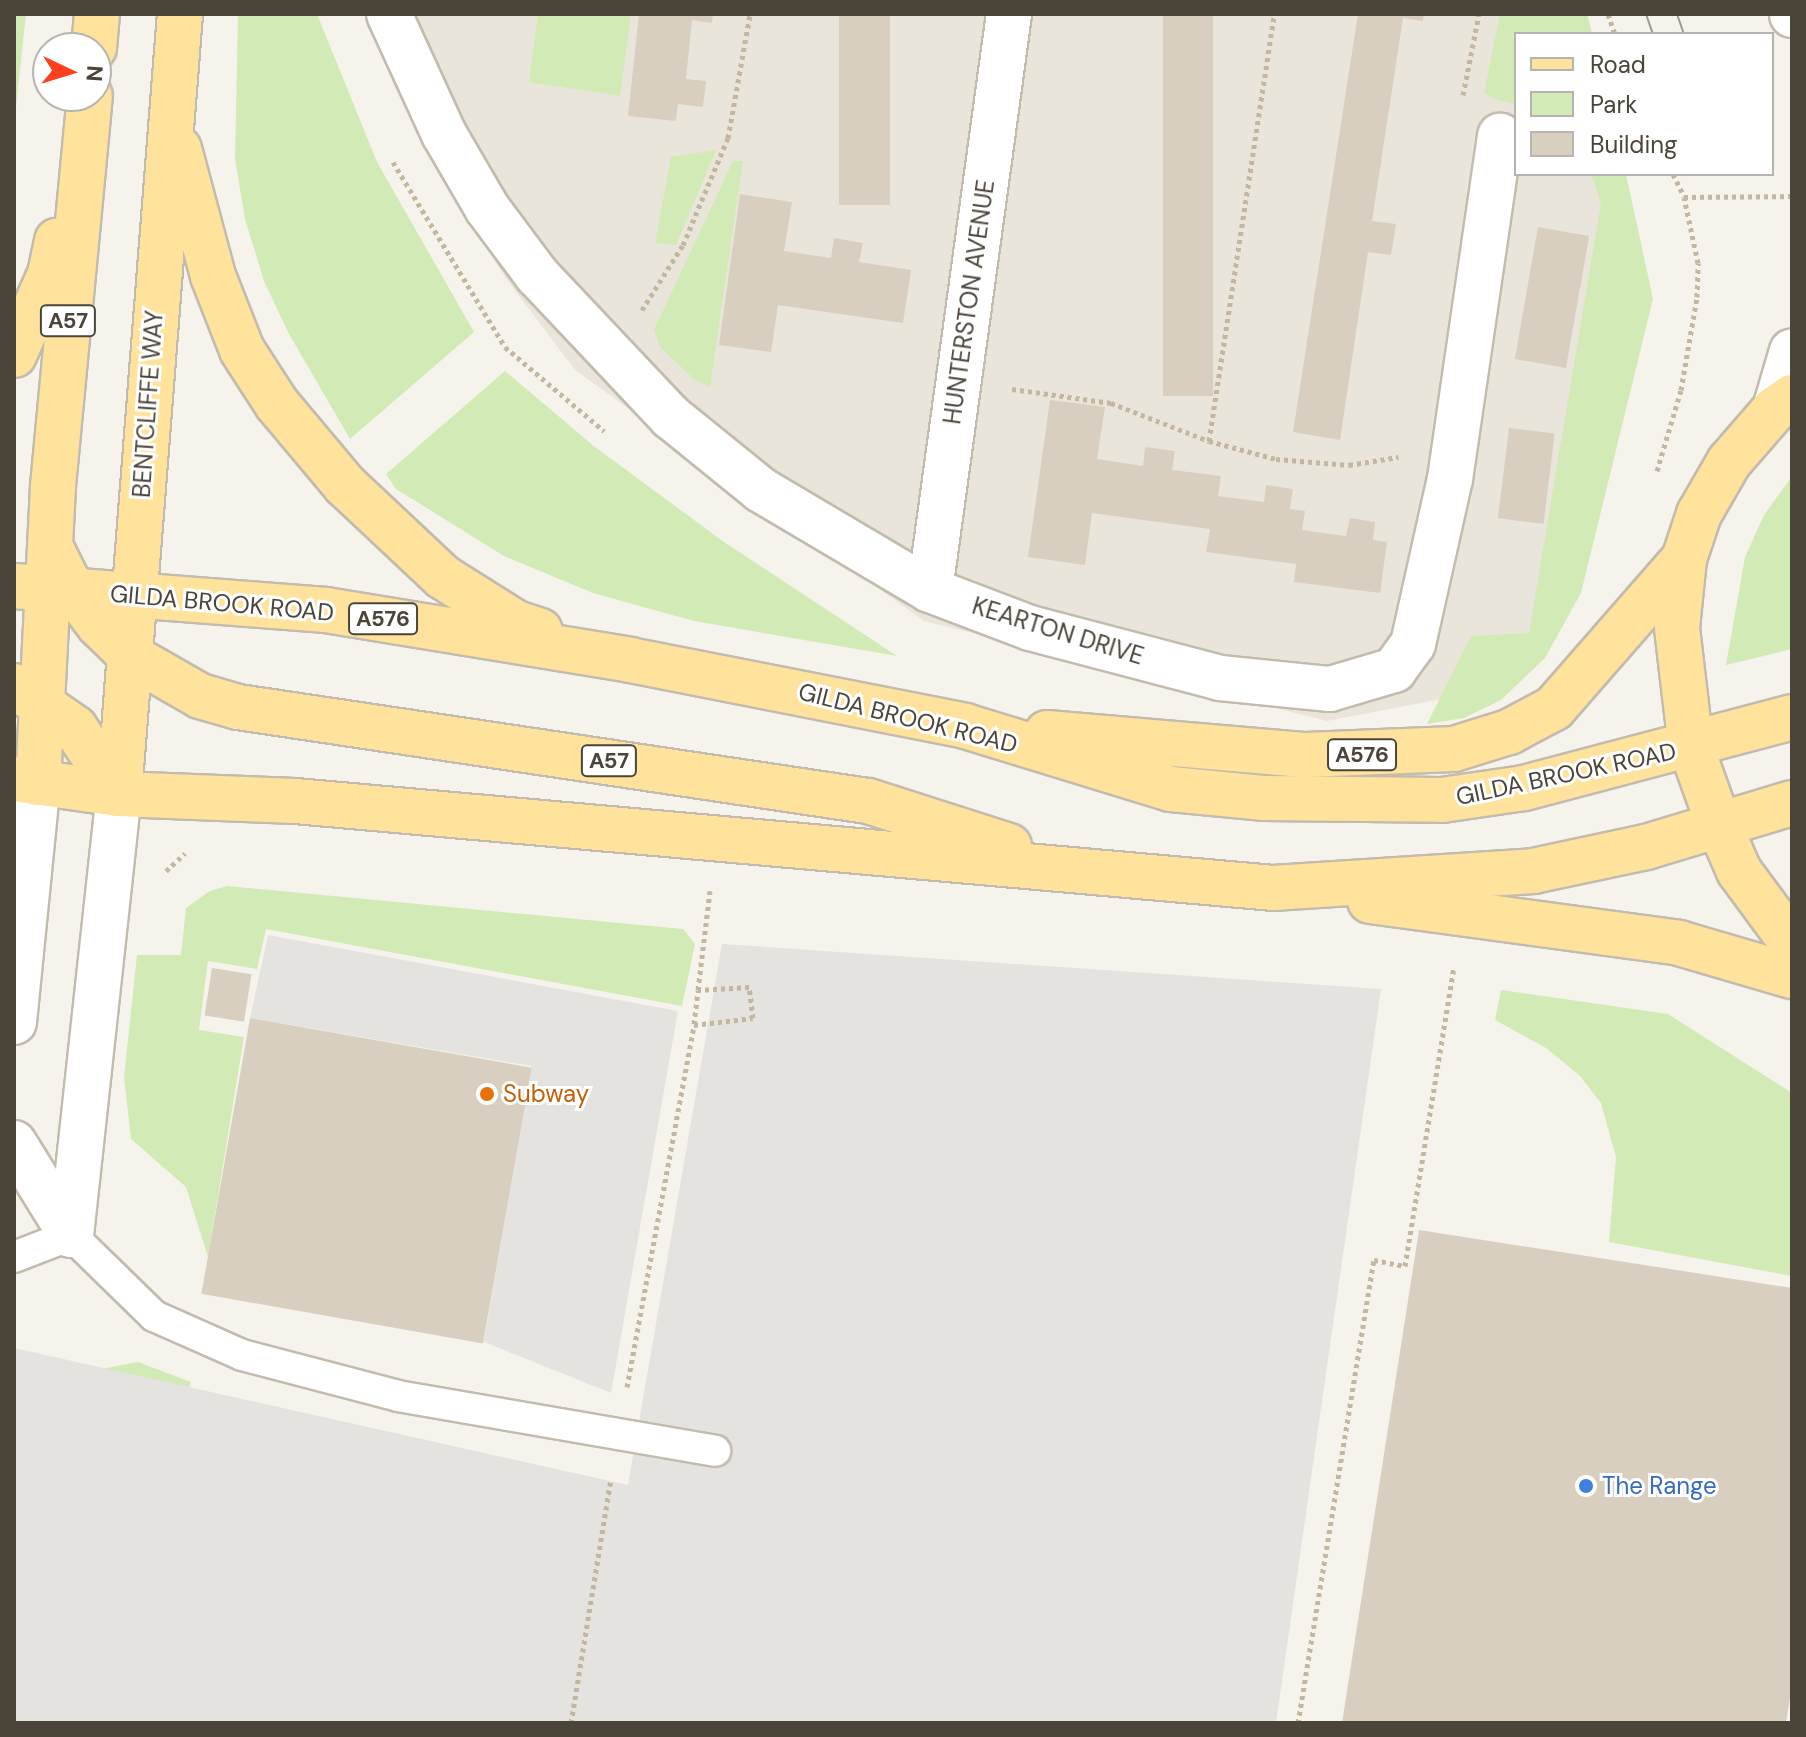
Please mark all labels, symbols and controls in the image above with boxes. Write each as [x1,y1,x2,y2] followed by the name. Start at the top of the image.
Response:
[32,32,112,112] north arrow
[1514,32,1774,176] legend
[1590,49,1646,80] text: Road
[79,65,109,83] text: N
[1590,89,1637,120] text: Park
[1590,129,1677,160] text: Building
[938,178,1000,426] street label: HUNTERSTON AVENUE
[38,303,98,339] road number: A57
[127,309,169,499] street label: BENTCLIFFE WAY
[109,579,335,627] street label: GILDA BROOK ROAD
[969,591,1147,671] street label: KEARTON DRIVE
[347,601,419,637] road number: A576
[796,677,1020,759] street label: GILDA BROOK ROAD
[1326,737,1398,773] road number: A576
[1453,737,1679,811] street label: GILDA BROOK ROAD
[579,743,639,779] road number: A57
[503,1080,589,1108] place label: Subway
[478,1085,496,1103] marker: Subway
[1602,1472,1717,1500] place label: The Range
[1577,1477,1595,1495] marker: The Range

